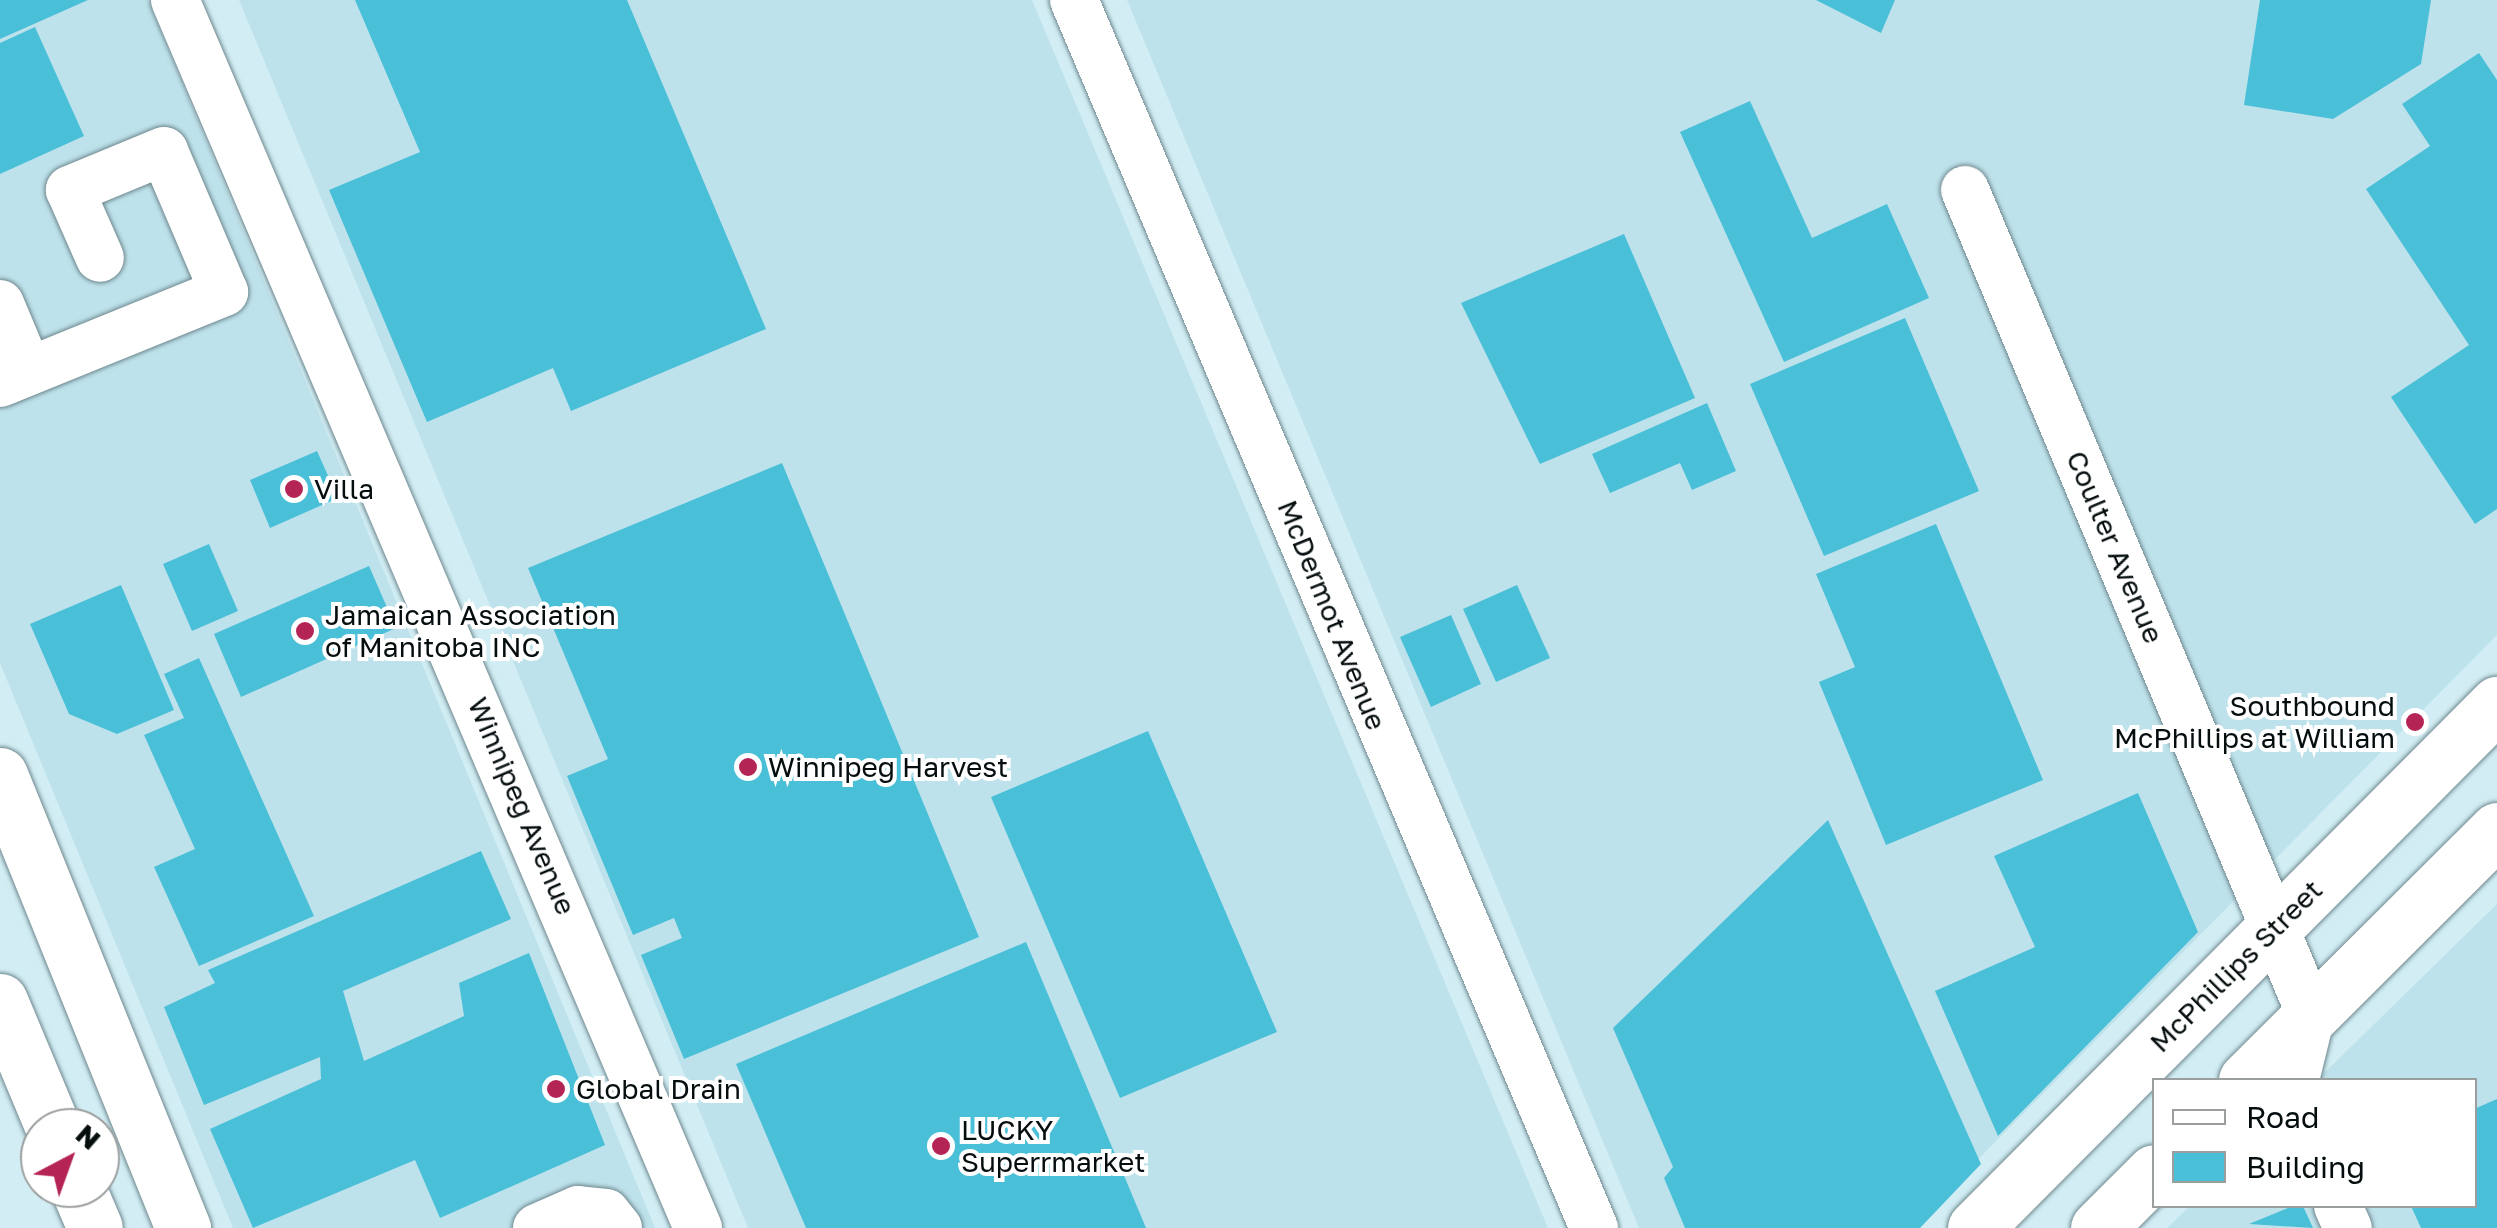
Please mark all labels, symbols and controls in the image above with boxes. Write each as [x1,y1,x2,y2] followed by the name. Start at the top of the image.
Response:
[2059,446,2171,648] street label: Coulter Avenue
[314,472,374,506] place label: Villa
[283,478,305,500] marker: Villa
[1271,495,1393,735] street label: McDermot Avenue
[325,598,616,664] place label: Jamaican Association of Manitoba INC
[294,620,316,642] marker: Jamaican Association of Manitoba INC
[2114,689,2395,755] place label: Southbound McPhillips at William
[461,692,583,920] street label: Winnipeg Avenue
[2404,711,2426,733] marker: Southbound McPhillips at William
[768,750,1008,784] place label: Winnipeg Harvest
[737,756,759,778] marker: Winnipeg Harvest
[2143,873,2329,1059] street label: McPhillips Street
[576,1072,741,1106] place label: Global Drain
[545,1078,567,1100] marker: Global Drain
[2152,1078,2477,1208] legend
[2246,1099,2320,1135] text: Road
[20,1108,120,1208] north arrow
[961,1113,1145,1179] place label: LUCKY Superrmarket
[70,1117,108,1156] text: N
[930,1135,952,1157] marker: LUCKY Superrmarket
[2246,1149,2365,1185] text: Building

